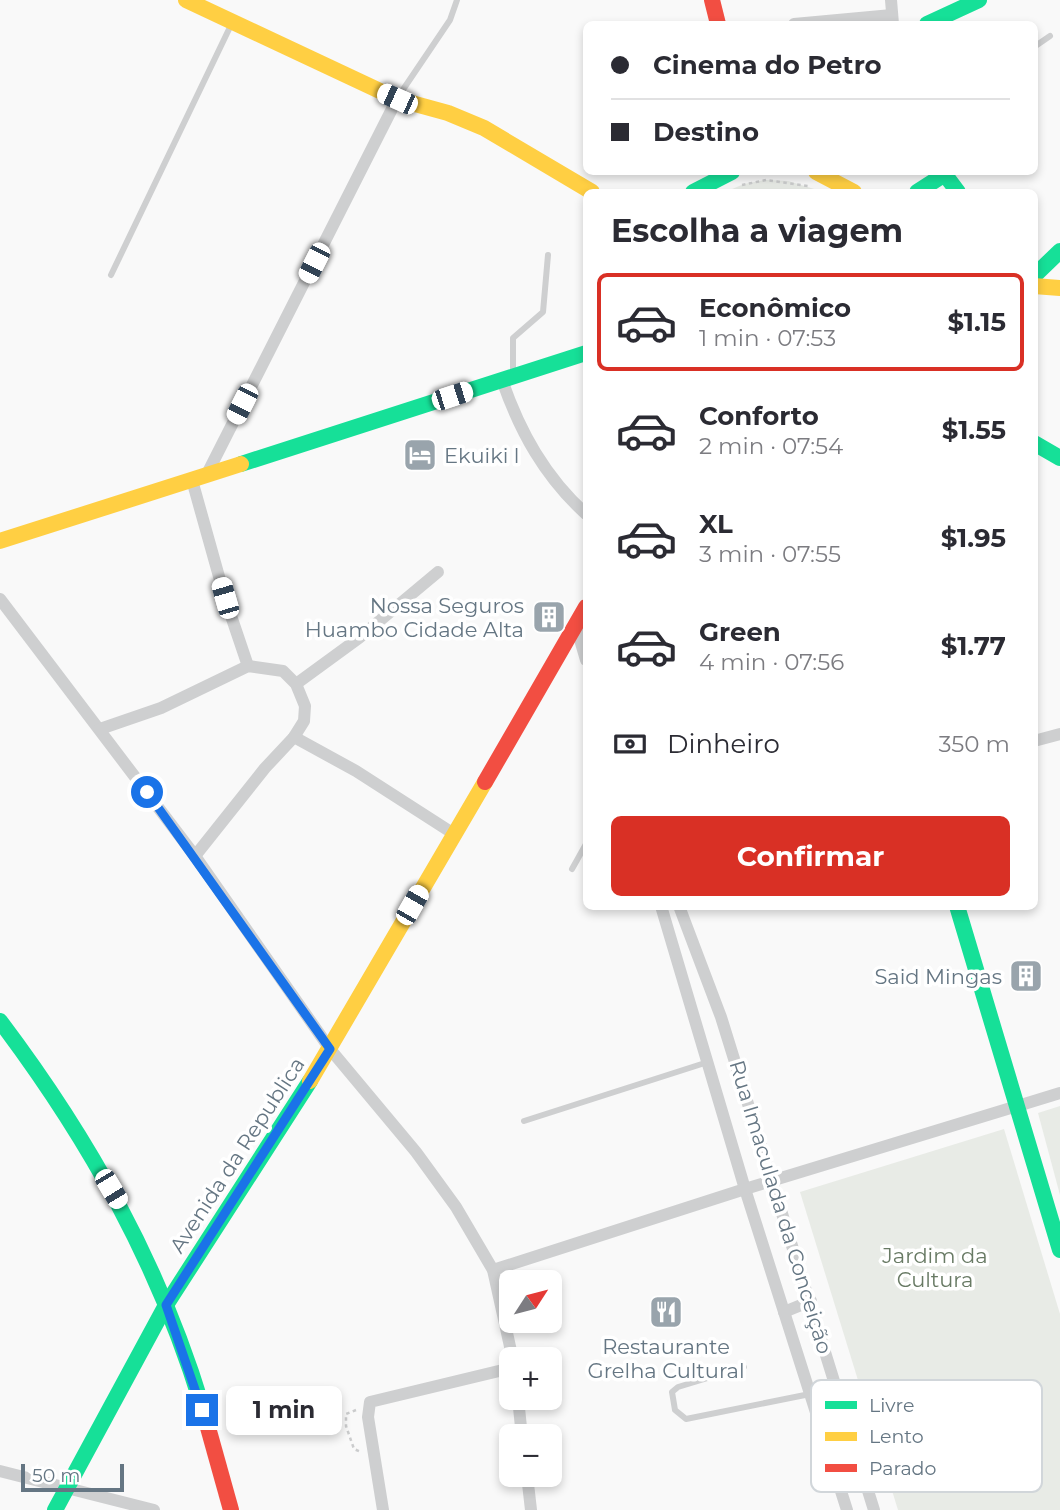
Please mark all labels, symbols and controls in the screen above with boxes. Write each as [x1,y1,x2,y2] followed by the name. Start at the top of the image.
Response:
[653,49,882,81] text: Cinema do Petro
[374,81,421,117] car
[653,116,759,148] text: Destino
[611,211,903,250] text: Escolha a viagem
[296,240,333,286] car
[615,291,678,354] icon: car
[699,292,851,324] text: Econômico
[947,306,1006,338] text: $1.15
[699,324,836,352] text: 1 min · 07:53
[429,380,476,412] car
[224,381,261,427] car
[615,399,678,462] icon: car
[699,400,819,432] text: Conforto
[942,414,1006,446] text: $1.55
[699,432,843,460] text: 2 min · 07:54
[401,436,439,474] hotel icon: Ekuiki l
[444,443,520,468] place label: Ekuiki l
[615,507,678,570] icon: car
[699,508,733,540] text: XL
[941,522,1006,554] text: $1.95
[699,540,841,568] text: 3 min · 07:55
[210,575,241,621] car
[305,593,524,642] place label: Nossa Seguros Huambo Cidade Alta
[530,598,568,636] building icon: Nossa Seguros Huambo Cidade Alta
[615,615,678,678] icon: car
[699,616,781,648] text: Green
[941,630,1006,662] text: $1.77
[699,648,844,676] text: 4 min · 07:56
[611,725,649,763] icon: cash
[667,728,780,760] text: Dinheiro
[939,730,1010,758] text: 350 m
[131,776,163,808] route start
[611,816,1010,896] button: Confirmar
[393,882,432,928] car
[1007,957,1045,995] building icon: Said Mingas
[874,964,1002,989] place label: Said Mingas
[164,1052,310,1258] street label: Avenida da Republica
[724,1057,838,1357] street label: Rua Imaculada da Conceição
[92,1166,131,1212] car
[881,1243,988,1292] park label: Jardim da Cultura
[499,1270,562,1334] north arrow
[499,1270,562,1487] map controls
[647,1293,685,1331] restaurant icon: Restaurante Grelha Cultural
[587,1334,745,1383] place label: Restaurante Grelha Cultural
[499,1347,562,1410] button: +
[811,1380,1042,1492] legend
[227,1386,342,1434] callout: 1 min
[186,1394,218,1426] route end
[869,1394,914,1417] text: Livre
[253,1396,315,1424] text: 1 min
[499,1424,562,1487] button: −
[869,1425,924,1448] text: Lento
[869,1457,937,1480] text: Parado
[21,1461,124,1493] scale bar
[32,1464,80,1487] text: 50 m

